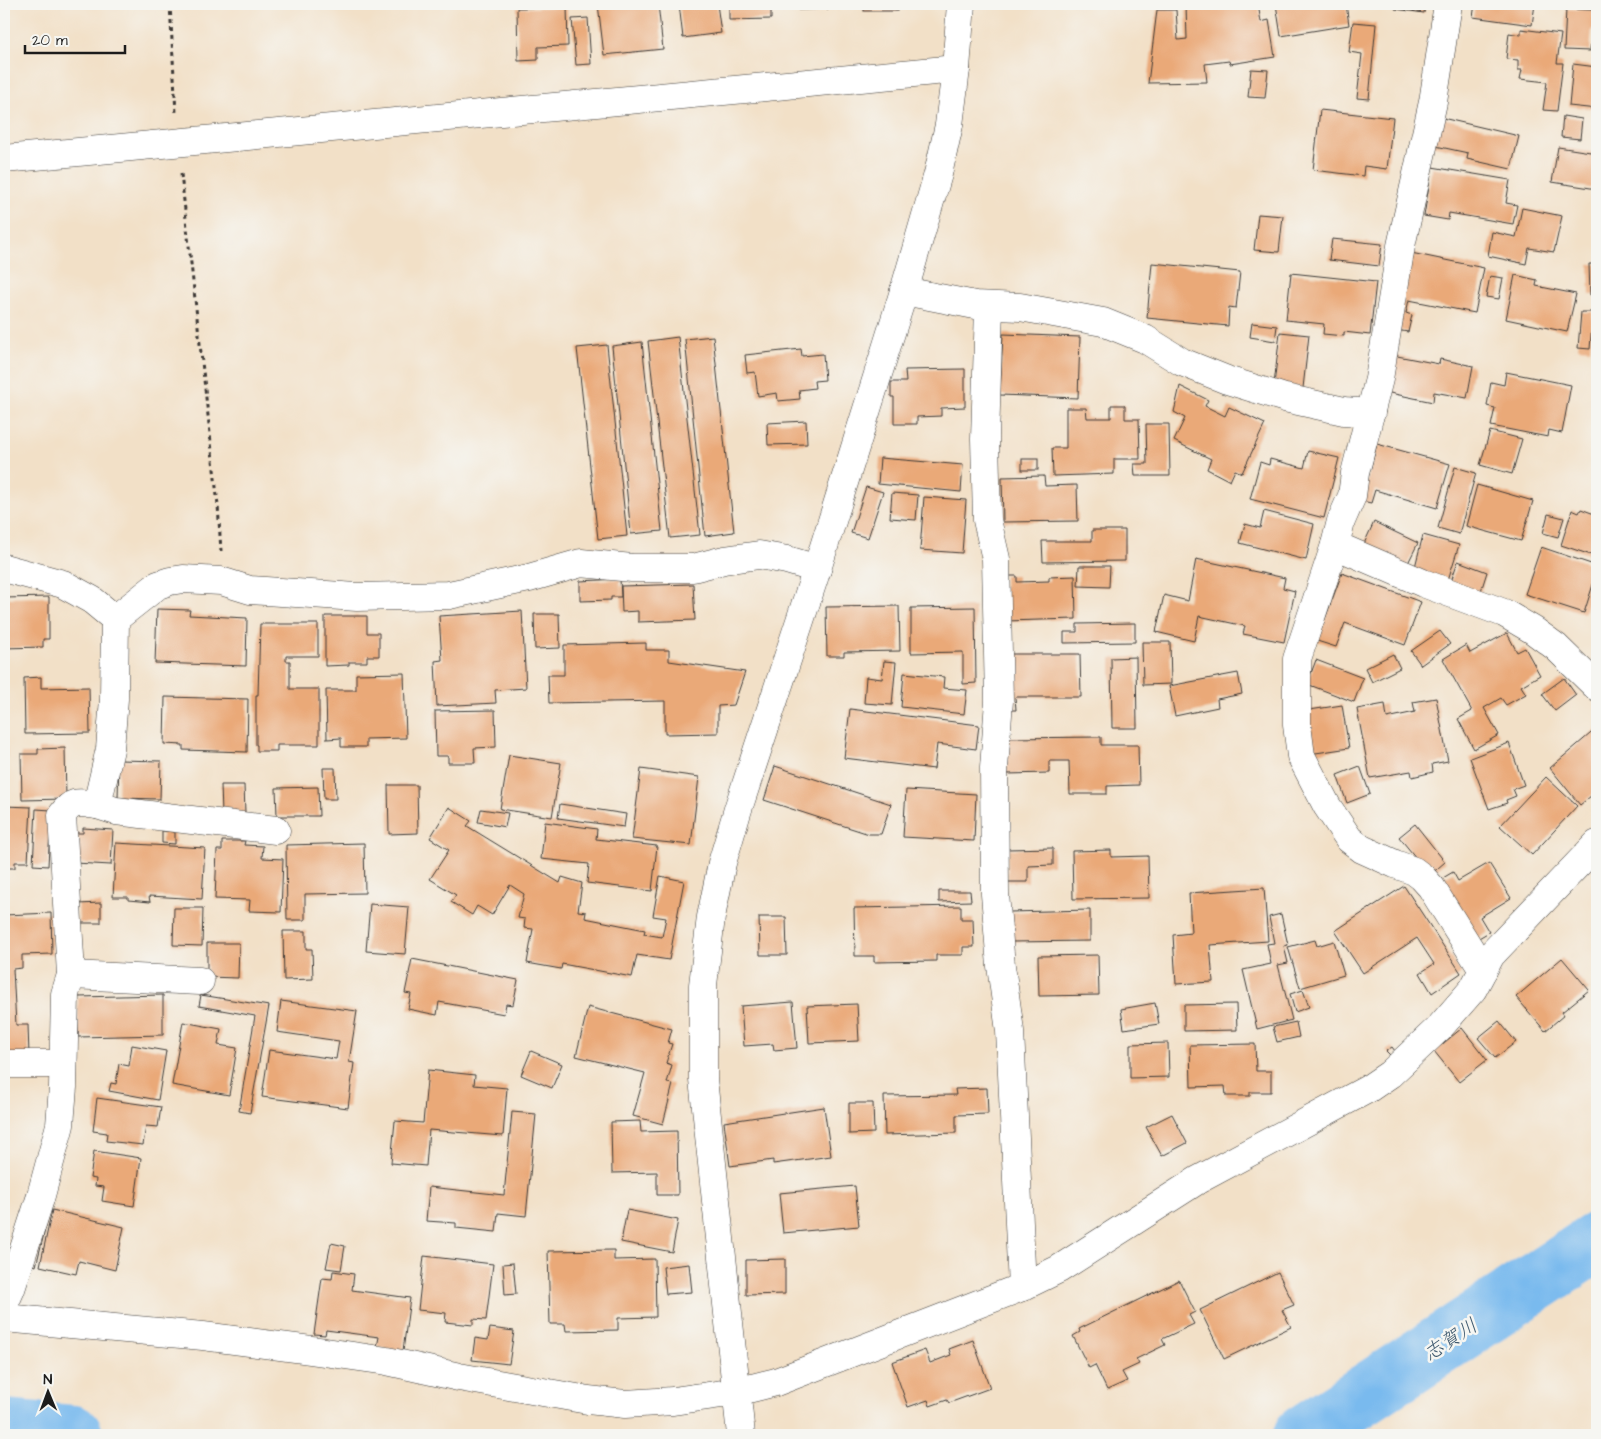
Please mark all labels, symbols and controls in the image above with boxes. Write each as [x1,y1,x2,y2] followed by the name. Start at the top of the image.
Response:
[25,22,125,54] scale bar
[32,30,68,51] text: 20 m
[1418,1312,1483,1368] water label: 志賀川
[22,1366,72,1416] north arrow
[43,1370,53,1390] text: N

